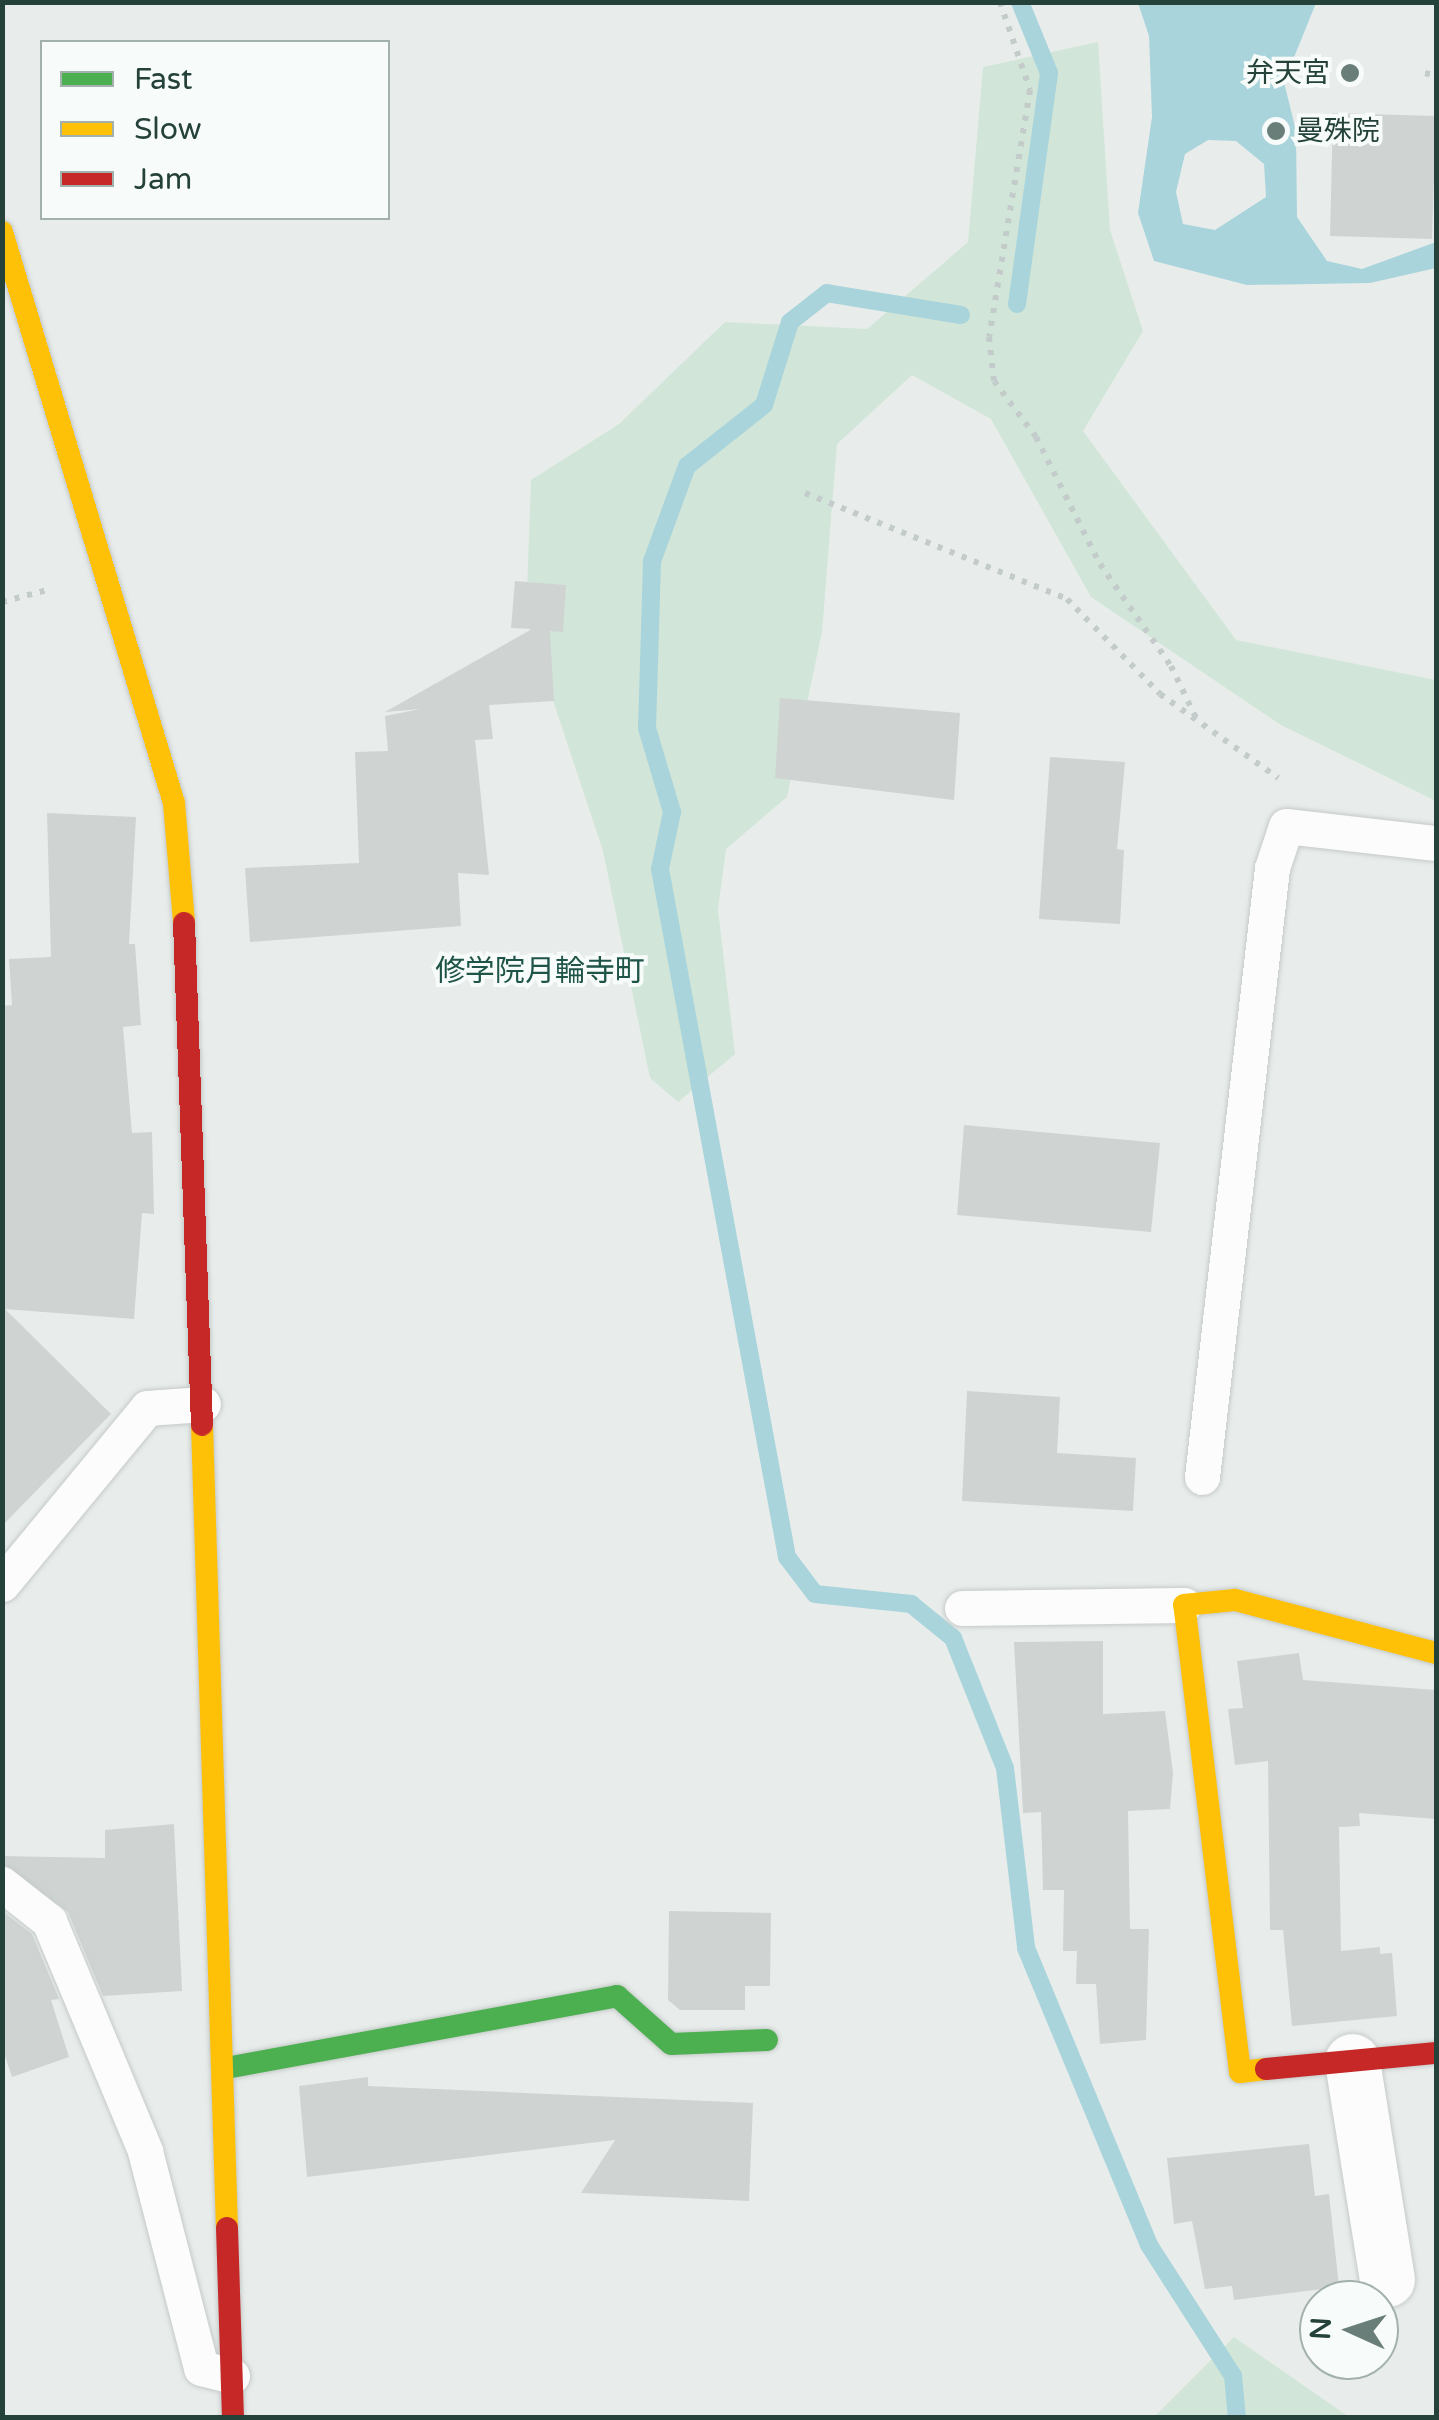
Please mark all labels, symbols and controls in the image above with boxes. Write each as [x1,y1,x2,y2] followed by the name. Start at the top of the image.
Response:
[40,40,390,220] legend
[1246,56,1330,90] place label: 弁天宮
[134,61,193,98] text: Fast
[1339,62,1361,84] marker: 弁天宮
[134,111,202,148] text: Slow
[1296,114,1380,148] place label: 曼殊院
[1265,120,1287,142] marker: 曼殊院
[134,161,192,198] text: Jam
[435,954,645,990] district label: 修学院月輪寺町
[1299,2280,1399,2380] north arrow
[1303,2316,1339,2341] text: N

